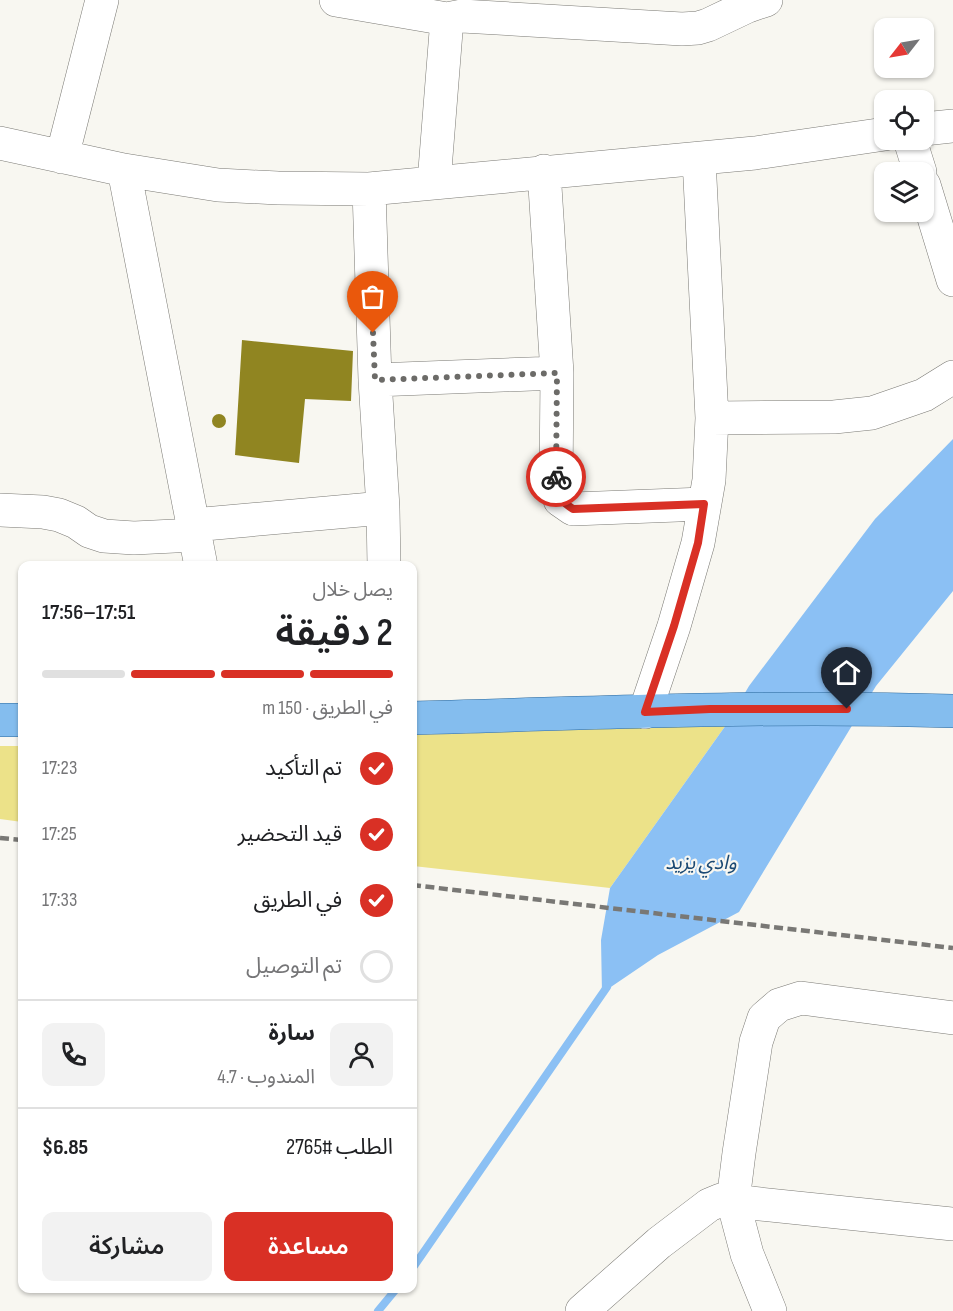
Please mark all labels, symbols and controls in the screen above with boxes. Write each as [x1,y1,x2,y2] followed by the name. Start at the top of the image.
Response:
[874,18,934,78] north arrow
[874,18,934,222] map controls
[874,90,934,150] button: locate
[874,162,934,222] button: layers
[347,271,398,333] pin
[356,280,389,313] icon: bag
[526,447,586,507] courier
[540,461,573,494] icon: bike
[313,578,393,602] text: يصل خلال
[42,599,135,626] text: 17:51–17:56
[276,610,393,657] text: 2 دقيقة
[821,647,872,709] pin
[830,656,863,689] icon: home
[262,696,393,720] text: في الطريق · 150 m
[360,752,393,785] icon: check
[265,755,342,782] text: تم التأكيد
[42,756,77,780] text: 17:23
[360,818,393,851] icon: check
[238,821,342,848] text: قيد التحضير
[42,822,77,846] text: 17:25
[665,851,737,878] water label: وادي يزيد
[360,884,393,917] icon: check
[253,887,342,914] text: في الطريق
[42,888,77,912] text: 17:33
[246,953,342,980] text: تم التوصيل
[269,1020,315,1047] text: سارة
[42,1023,105,1086] button: phone
[330,1023,393,1086] button: person
[217,1065,315,1089] text: المندوب · 4.7
[42,1134,88,1161] text: $6.85
[286,1134,393,1161] text: الطلب #2765
[42,1212,212,1281] button: مشاركة
[224,1212,393,1281] button: مساعدة

